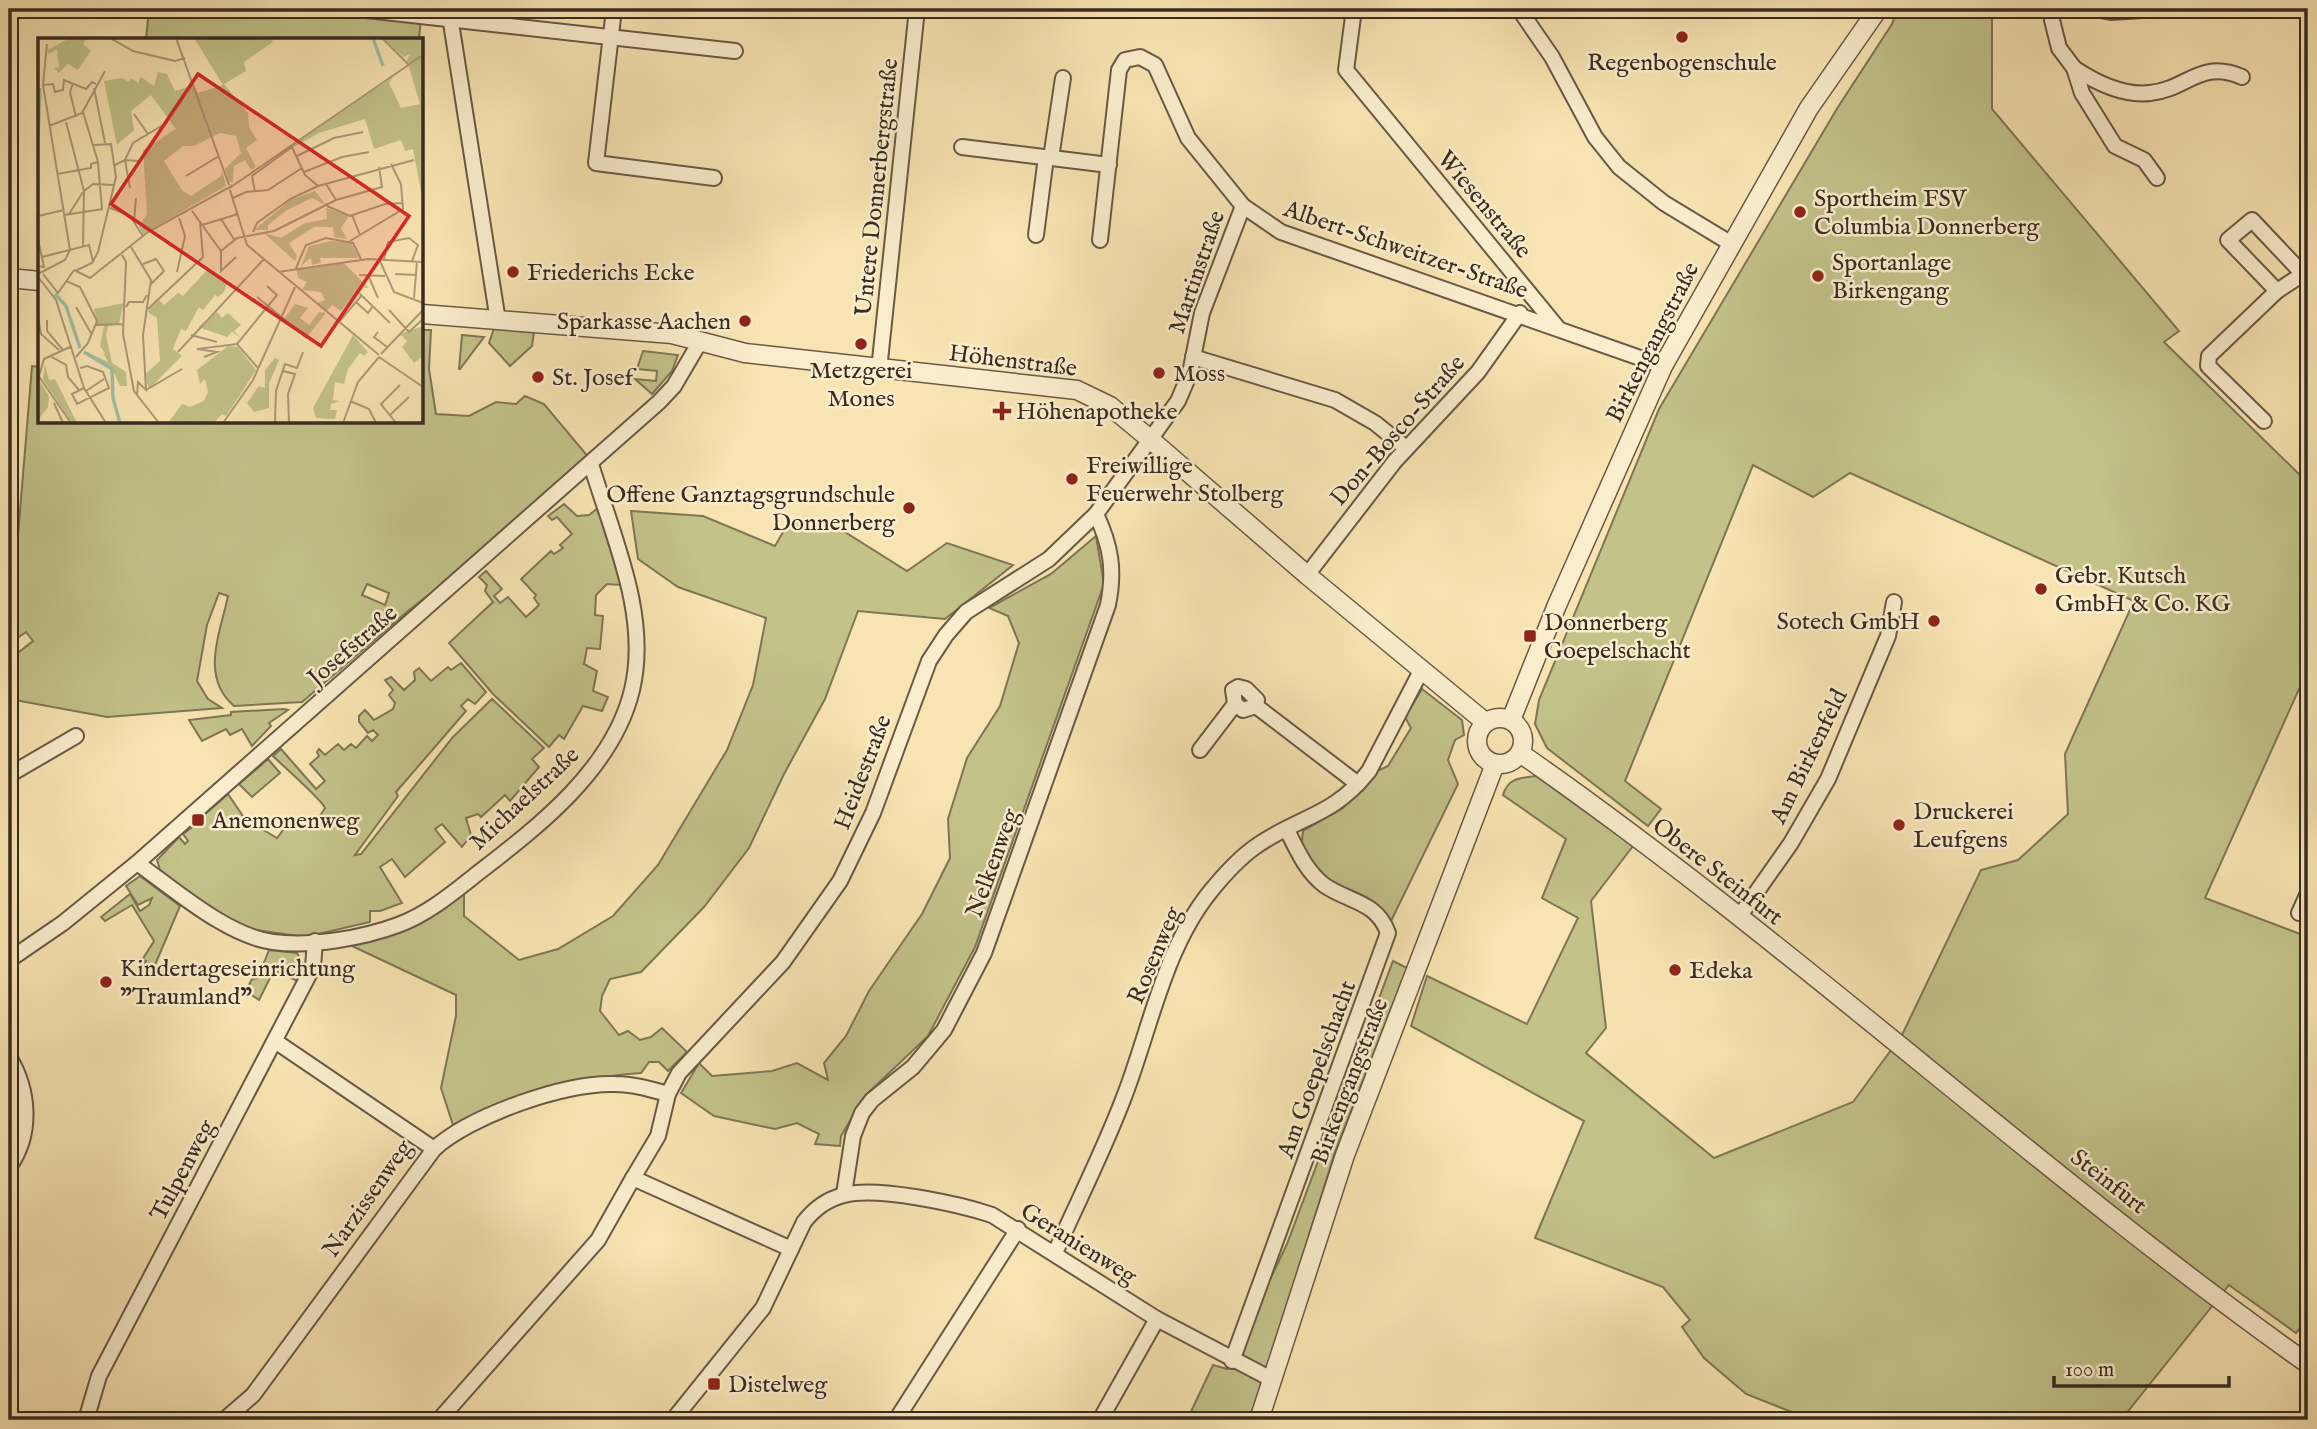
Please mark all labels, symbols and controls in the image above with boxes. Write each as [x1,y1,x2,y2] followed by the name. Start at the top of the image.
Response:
[1674,29,1690,45] marker: Regenbogenschule
[38,38,424,424] inset map
[1587,48,1777,79] place label: Regenbogenschule
[849,57,906,318] street label: Untere Donnerbergstraße
[1430,145,1538,265] street label: Wiesenstraße
[1814,184,2040,243] place label: Sportheim FSV Columbia Donnerberg
[1278,194,1532,307] street label: Albert-Schweitzer-Straße
[1792,204,1808,220] marker: Sportheim FSV Columbia Donnerberg
[1162,207,1233,338] street label: Martinstraße
[1832,248,1951,307] place label: Sportanlage Birkengang
[1600,257,1707,428] street label: Birkengangstraße
[527,258,694,289] place label: Friederichs Ecke
[505,264,521,280] marker: Friederichs Ecke
[1810,268,1826,284] marker: Sportanlage Birkengang
[557,307,731,338] place label: Sparkasse Aachen
[737,313,753,329] marker: Sparkasse Aachen
[853,336,869,352] marker: Metzgerei Mones
[947,338,1079,385] street label: Höhenstraße
[1324,349,1472,513] street label: Don-Bosco-Straße
[809,356,913,415] place label: Metzgerei Mones
[1173,359,1225,390] place label: Moss
[552,363,637,394] place label: St. Josef
[1151,365,1167,381] marker: Moss
[530,369,546,385] marker: St. Josef
[1016,397,1178,428] place label: Höhenapotheke
[994,403,1010,419] marker: Höhenapotheke
[1086,451,1284,510] place label: Freiwillige Feuerwehr Stolberg
[1064,471,1080,487] marker: Freiwillige Feuerwehr Stolberg
[606,480,896,539] place label: Offene Ganztagsgrundschule Donnerberg
[901,500,917,516] marker: Offene Ganztagsgrundschule Donnerberg
[2055,561,2231,620] place label: Gebr. Kutsch GmbH & Co. KG
[2033,581,2049,597] marker: Gebr. Kutsch GmbH & Co. KG
[299,599,404,696] street label: Josefstraße
[1777,607,1920,638] place label: Sotech GmbH
[1544,608,1691,667] place label: Donnerberg Goepelschacht
[1926,613,1942,629] marker: Sotech GmbH
[1522,628,1538,644] marker: Donnerberg Goepelschacht
[1763,684,1855,830] street label: Am Birkenfeld
[827,711,899,834] street label: Heidestraße
[464,740,586,858] street label: Michaelstraße
[1913,797,2014,856] place label: Druckerei Leufgens
[959,804,1028,922] street label: Nelkenweg
[211,806,360,837] place label: Anemonenweg
[1645,811,1789,933] street label: Obere Steinfurt
[190,812,206,828] marker: Anemonenweg
[1891,817,1907,833] marker: Druckerei Leufgens
[1121,901,1190,1009] street label: Rosenweg
[120,954,356,1013] place label: Kindertageseinrichtung "Traumland"
[1689,956,1753,987] place label: Edeka
[1667,962,1683,978] marker: Edeka
[98,974,114,990] marker: Kindertageseinrichtung "Traumland"
[1271,976,1364,1163] street label: Am Goepelschacht
[1304,994,1396,1169] street label: Birkengangstraße
[144,1114,223,1227] street label: Tulpenweg
[316,1133,421,1264] street label: Narzissenweg
[2063,1143,2153,1222] street label: Steinfurt
[1014,1196,1143,1293] street label: Geranienweg
[2054,1345,2230,1389] scale bar
[2065,1357,2114,1384] text: 100 m
[728,1370,828,1401] place label: Distelweg
[706,1376,722,1392] marker: Distelweg

